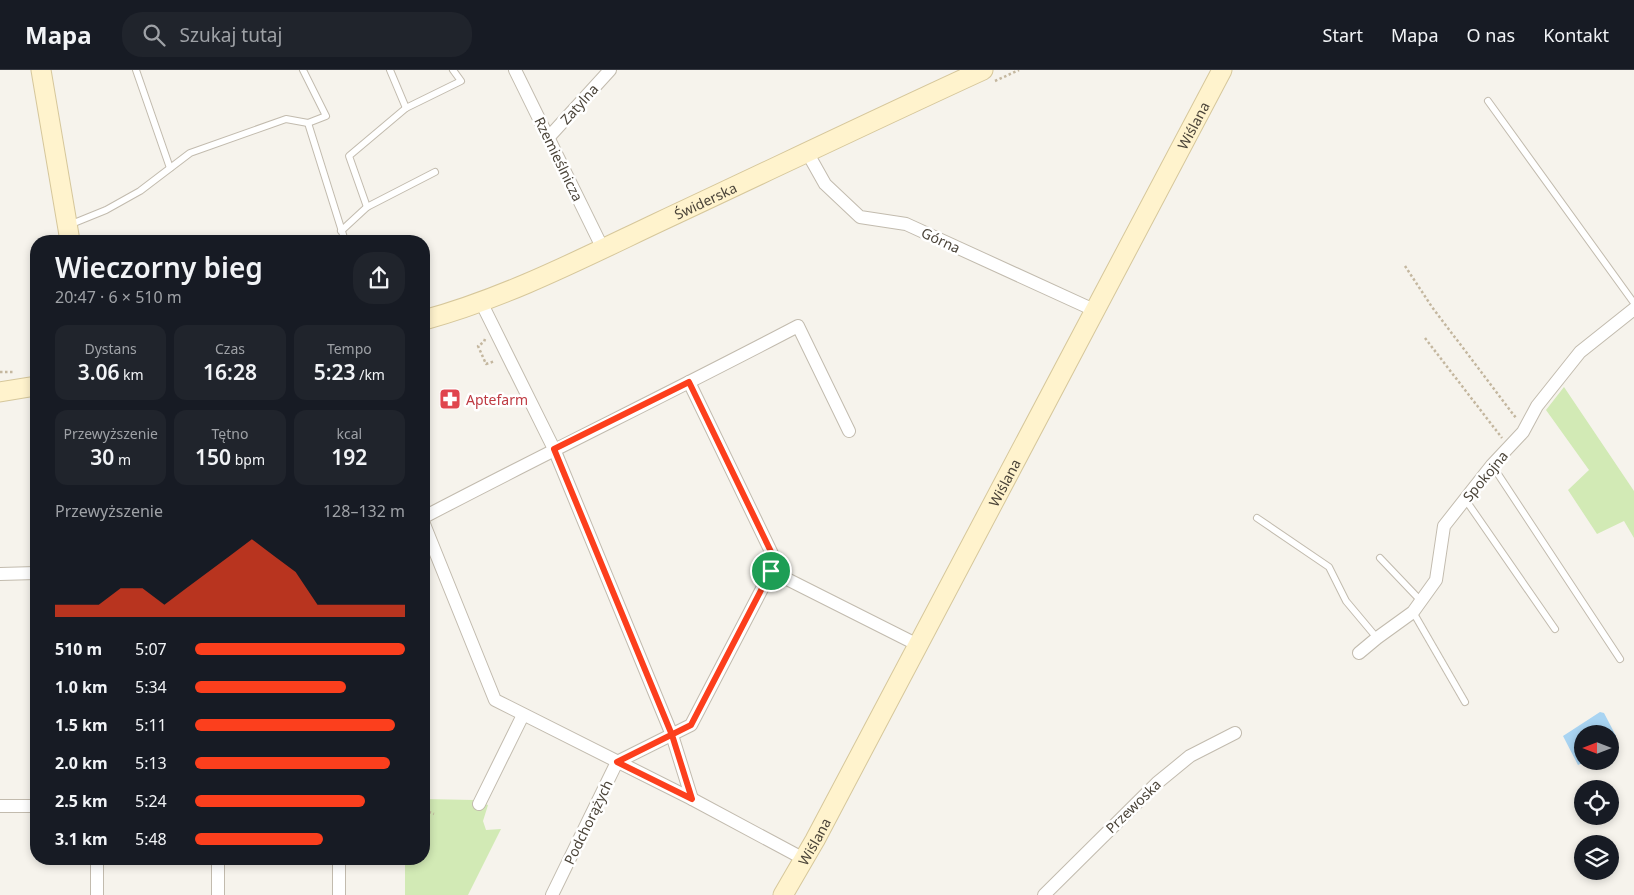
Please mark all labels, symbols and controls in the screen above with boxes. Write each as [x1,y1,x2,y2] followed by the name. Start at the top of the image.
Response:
[122,12,472,57] search box
[25,18,92,51] text: Mapa
[140,21,168,49] icon: search
[180,22,282,48] text: Szukaj tutaj
[1323,23,1363,47] text: Start
[1391,23,1439,47] text: Mapa
[1467,23,1515,47] text: O nas
[1543,23,1609,47] text: Kontakt
[556,80,602,128] street label: Zatylna
[1172,98,1213,152] street label: Wiślana
[530,114,588,204] street label: Rzemieślnicza
[671,178,739,223] street label: Świderska
[918,223,964,257] street label: Górna
[55,248,263,286] text: Wieczorny bieg
[353,252,405,304] button: share
[55,286,182,308] text: 20:47 · 6 × 510 m
[84,339,137,358] text: Dystans
[215,339,245,358] text: Czas
[327,339,372,358] text: Tempo
[78,358,119,386] text: 3.06
[203,358,257,386] text: 16:28
[314,358,356,386] text: 5:23
[119,365,144,384] text: km
[356,365,385,384] text: /km
[438,387,462,411] pharmacy icon: Aptefarm
[466,390,528,409] place label: Aptefarm
[63,424,158,443] text: Przewyższenie
[212,424,248,443] text: Tętno
[336,424,362,443] text: kcal
[90,443,114,471] text: 30
[195,443,231,471] text: 150
[331,443,367,471] text: 192
[1458,447,1512,505] street label: Spokojna
[114,450,131,469] text: m
[231,450,265,469] text: bpm
[984,455,1024,510] street label: Wiślana
[55,500,163,522] text: Przewyższenie
[323,500,405,522] text: 128–132 m
[750,550,792,592] pin
[757,557,785,585] icon: arrive
[55,638,102,660] text: 510 m
[135,638,167,660] text: 5:07
[55,676,107,698] text: 1.0 km
[135,676,167,698] text: 5:34
[55,714,107,736] text: 1.5 km
[135,714,167,736] text: 5:11
[1574,725,1619,770] north arrow
[1574,725,1619,880] map controls
[55,752,107,774] text: 2.0 km
[135,752,167,774] text: 5:13
[1101,775,1165,837] street label: Przewoska
[559,777,617,867] street label: Podchorążych
[1574,780,1619,825] button: locate
[55,790,107,812] text: 2.5 km
[135,790,167,812] text: 5:24
[793,814,835,868] street label: Wiślana
[55,828,107,850] text: 3.1 km
[135,828,167,850] text: 5:48
[1574,835,1619,880] button: layers

